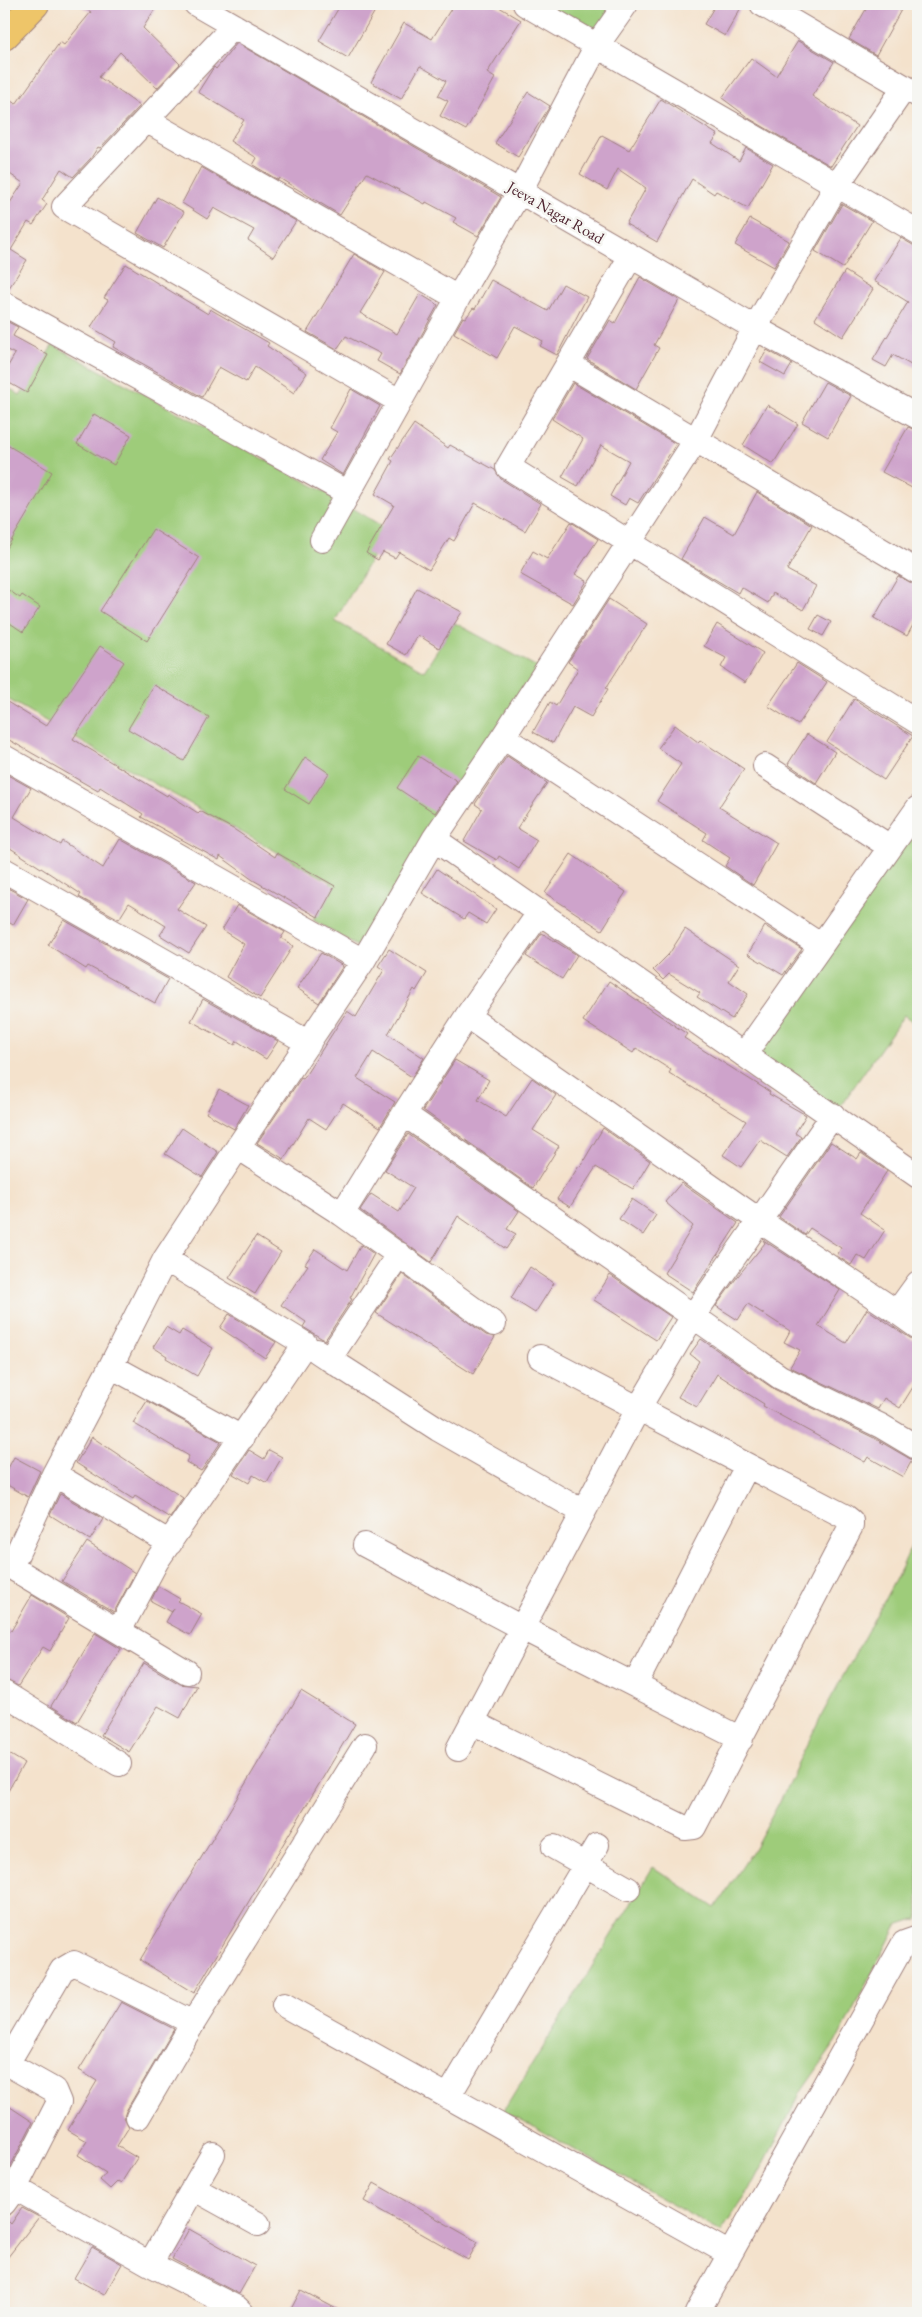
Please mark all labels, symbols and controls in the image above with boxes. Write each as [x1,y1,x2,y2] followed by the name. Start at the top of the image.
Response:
[502,175,609,249] street label: Jeeva Nagar Road

